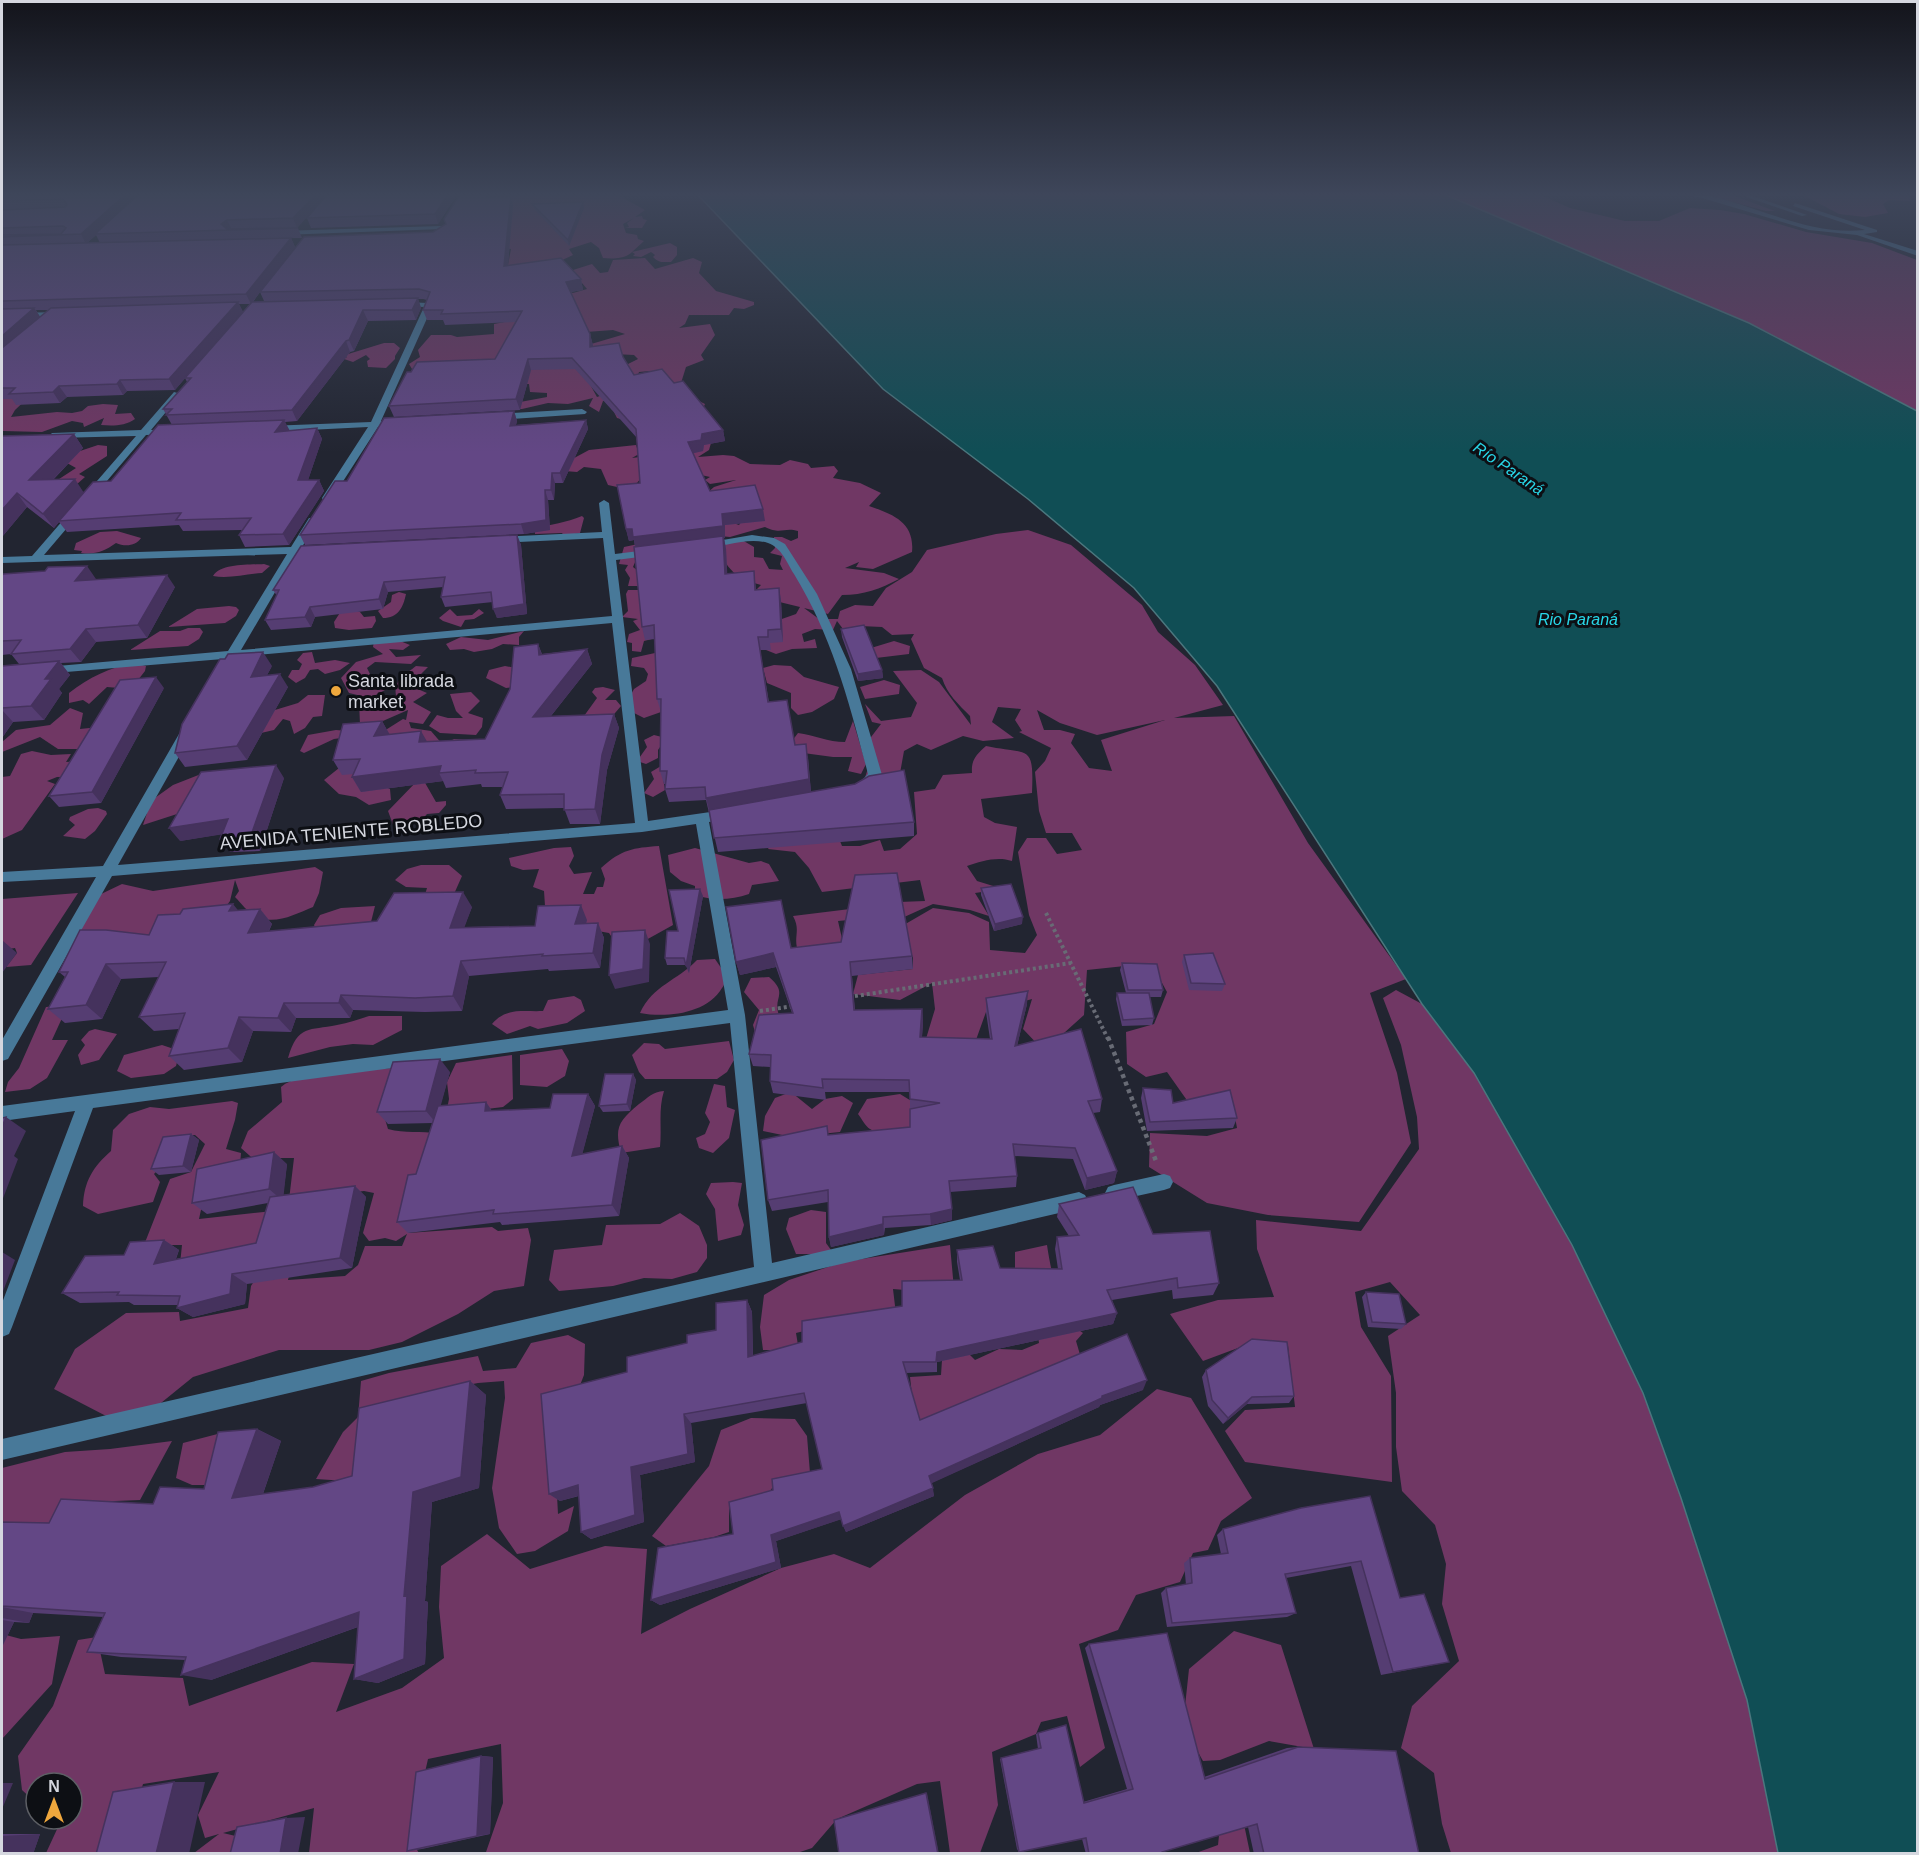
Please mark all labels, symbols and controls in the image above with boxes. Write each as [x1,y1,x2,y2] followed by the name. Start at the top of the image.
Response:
[1470,439,1547,498] water label: Río Paraná
[1538,611,1618,628] water label: Rio Paraná
[348,671,455,712] place label: Santa librada market
[329,684,343,698] marker: Santa librada market
[219,811,483,853] street label: AVENIDA TENIENTE ROBLEDO
[24,1771,84,1831] north arrow
[48,1778,60,1795] text: N

